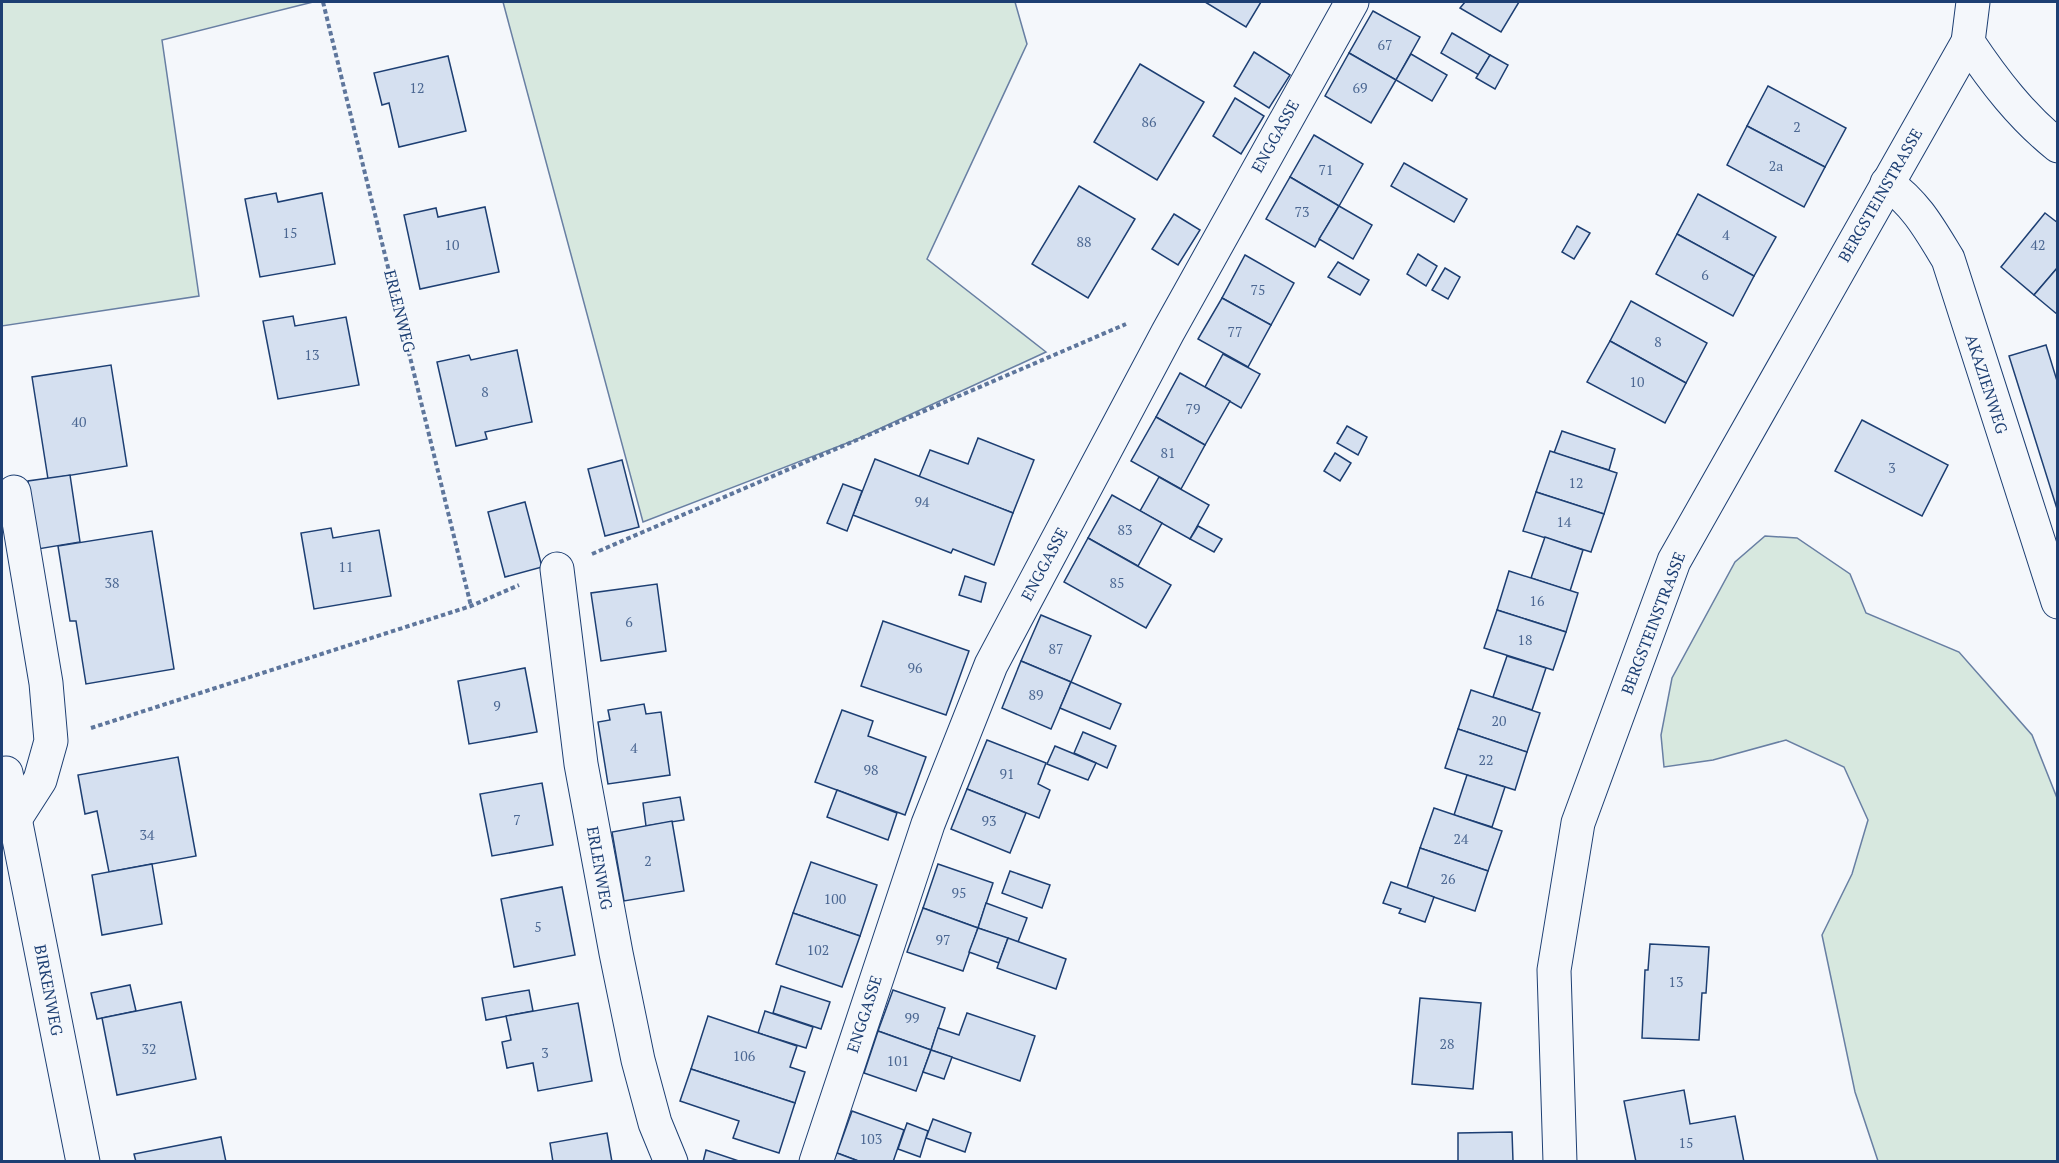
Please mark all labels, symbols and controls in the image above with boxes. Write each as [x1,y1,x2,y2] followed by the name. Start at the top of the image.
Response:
[1378,35,1392,54] house number: 67
[410,78,424,97] house number: 12
[1353,78,1367,97] house number: 69
[1246,95,1304,177] street label: ENGGASSE
[1142,112,1157,131] house number: 86
[1793,117,1801,136] house number: 2
[1833,124,1927,266] street label: BERGSTEINSTRASSE
[1769,156,1783,175] house number: 2a
[1319,160,1333,179] house number: 71
[1295,202,1309,221] house number: 73
[283,223,297,242] house number: 15
[1722,225,1730,244] house number: 4
[1077,232,1091,251] house number: 88
[445,235,459,254] house number: 10
[2031,235,2045,254] house number: 42
[1701,265,1709,284] house number: 6
[379,267,421,355] street label: ERLENWEG
[1251,280,1265,299] house number: 75
[1228,322,1242,341] house number: 77
[1654,332,1662,351] house number: 8
[1961,332,2013,436] street label: AKAZIENWEG
[305,345,319,364] house number: 13
[1630,372,1644,391] house number: 10
[481,382,489,401] house number: 8
[1186,399,1200,418] house number: 79
[72,412,86,431] house number: 40
[1161,443,1175,462] house number: 81
[1888,458,1896,477] house number: 3
[1569,473,1583,492] house number: 12
[915,492,930,511] house number: 94
[1557,512,1572,531] house number: 14
[1118,520,1132,539] house number: 83
[1015,523,1073,605] street label: ENGGASSE
[1616,549,1690,697] street label: BERGSTEINSTRASSE
[339,557,353,576] house number: 11
[105,573,119,592] house number: 38
[1110,573,1124,592] house number: 85
[1530,591,1545,610] house number: 16
[625,612,633,631] house number: 6
[1518,630,1532,649] house number: 18
[1049,639,1063,658] house number: 87
[908,658,923,677] house number: 96
[1029,685,1043,704] house number: 89
[493,696,501,715] house number: 9
[1492,711,1506,730] house number: 20
[630,738,638,757] house number: 4
[1479,750,1493,769] house number: 22
[864,760,878,779] house number: 98
[1000,764,1014,783] house number: 91
[513,810,521,829] house number: 7
[982,811,996,830] house number: 93
[582,824,618,912] street label: ERLENWEG
[140,825,155,844] house number: 34
[1454,829,1469,848] house number: 24
[644,851,652,870] house number: 2
[1441,869,1456,888] house number: 26
[952,883,966,902] house number: 95
[824,889,846,908] house number: 100
[534,917,542,936] house number: 5
[936,930,950,949] house number: 97
[807,940,829,959] house number: 102
[29,943,69,1037] street label: BIRKENWEG
[841,972,887,1056] street label: ENGGASSE
[1669,972,1683,991] house number: 13
[905,1008,919,1027] house number: 99
[1440,1034,1454,1053] house number: 28
[142,1039,156,1058] house number: 32
[541,1043,549,1062] house number: 3
[733,1046,756,1065] house number: 106
[887,1051,909,1070] house number: 101
[860,1129,882,1148] house number: 103
[1679,1133,1693,1152] house number: 15

